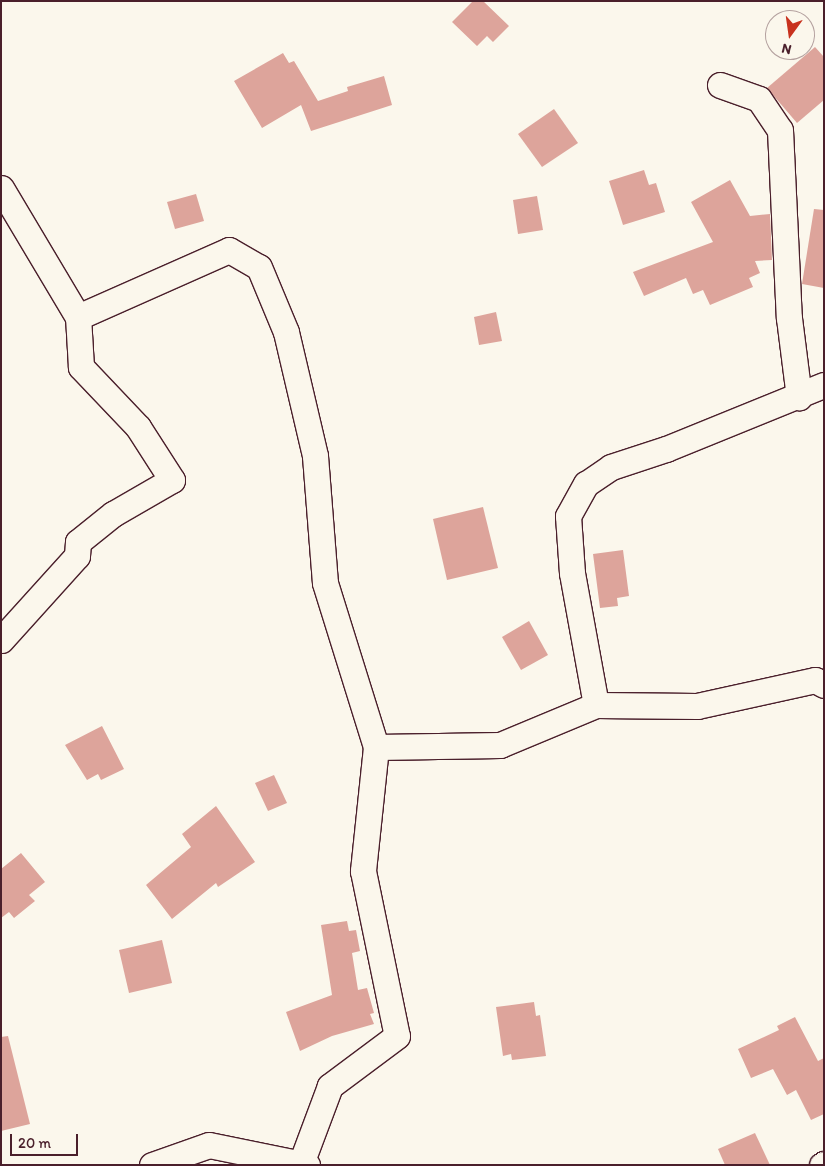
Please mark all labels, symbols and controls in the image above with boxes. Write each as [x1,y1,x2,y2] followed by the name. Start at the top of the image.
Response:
[765,10,815,60] north arrow
[780,40,793,58] text: N
[12,1124,80,1156] scale bar
[18,1134,51,1152] text: 20 m

